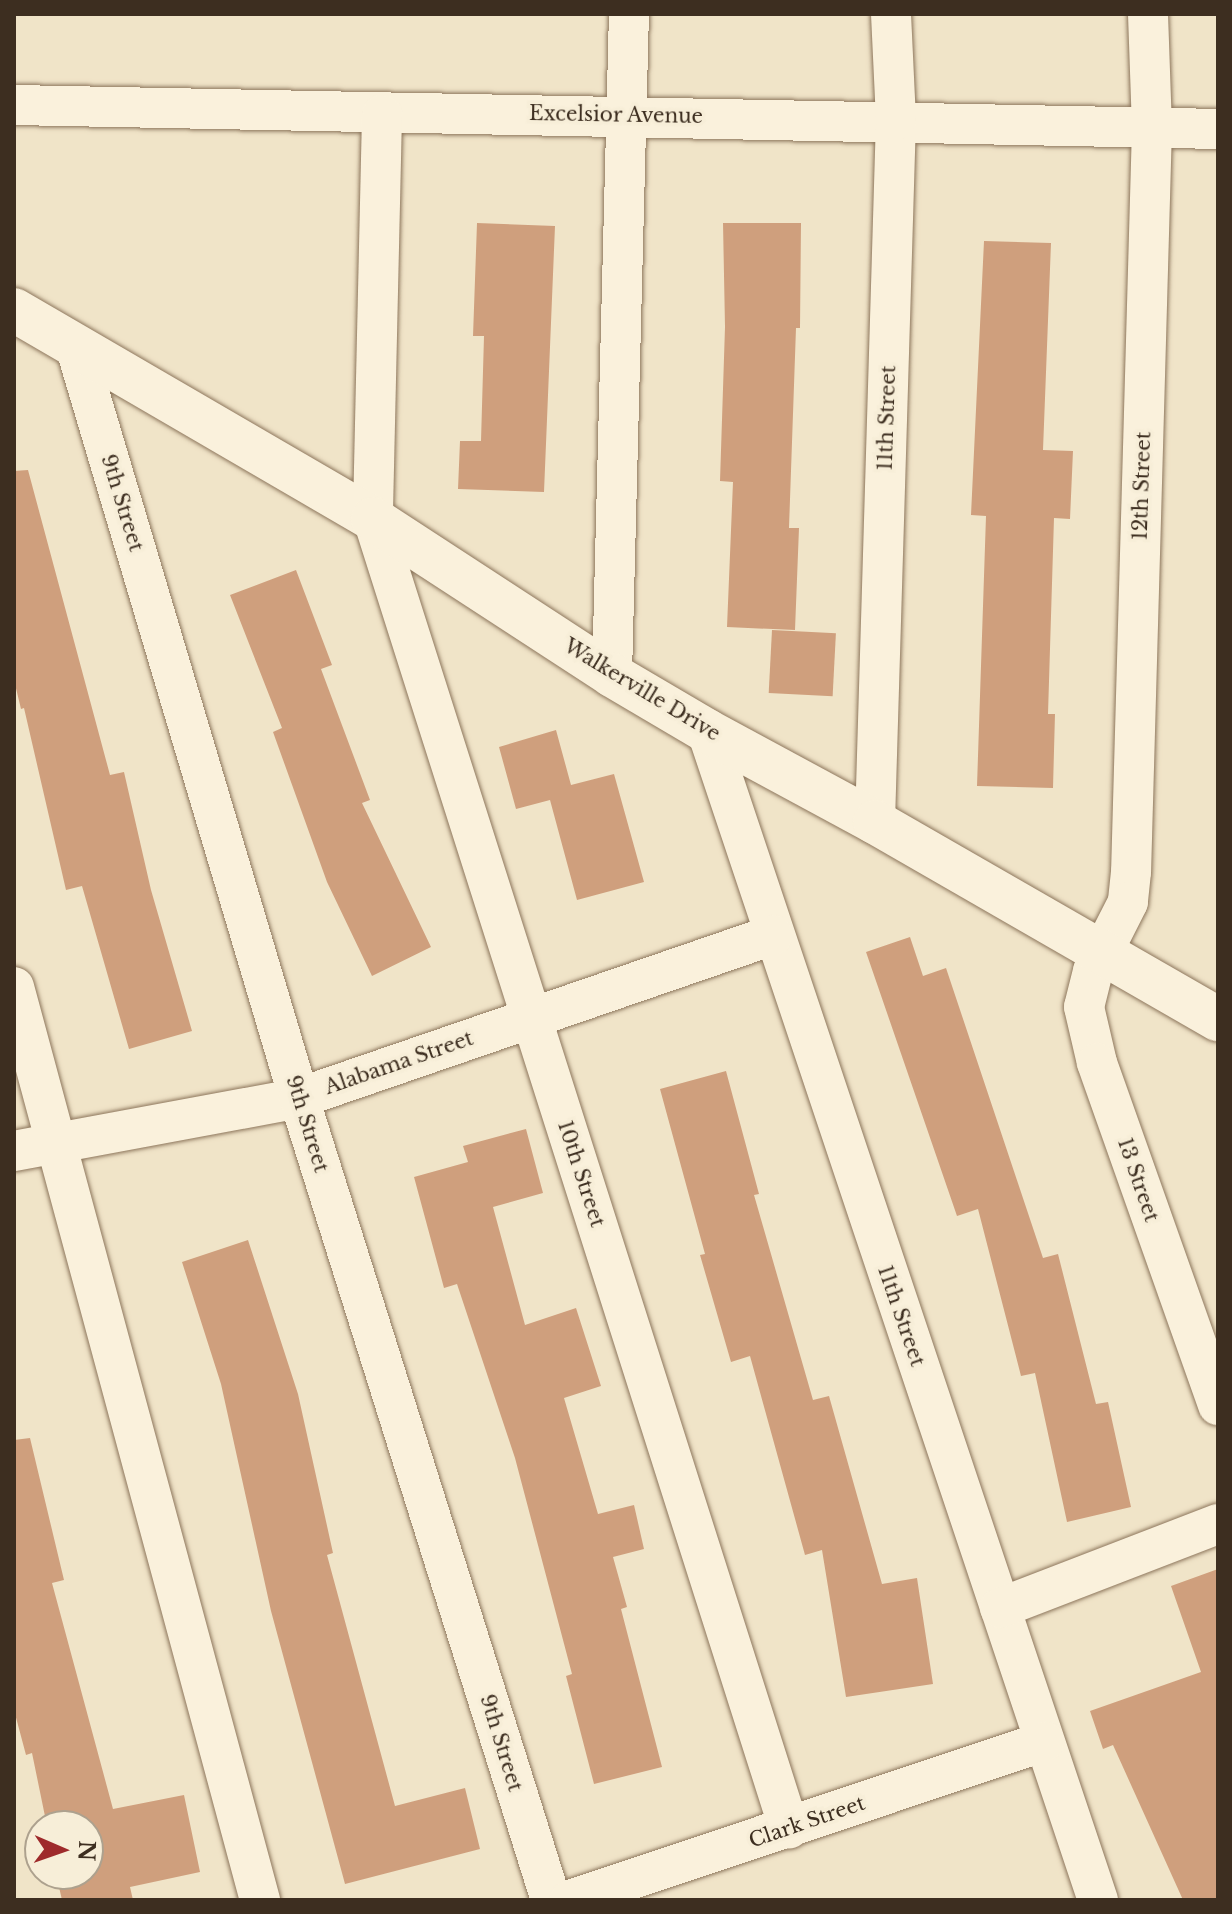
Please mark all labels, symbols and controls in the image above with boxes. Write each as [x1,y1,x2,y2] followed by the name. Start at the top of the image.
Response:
[528,101,704,129] street label: Excelsior Avenue
[873,365,901,471] street label: 11th Street
[1128,431,1156,541] street label: 12th Street
[96,452,148,554] street label: 9th Street
[559,634,725,746] street label: Walkerville Drive
[322,1026,476,1100] street label: Alabama Street
[281,1073,333,1175] street label: 9th Street
[553,1118,609,1230] street label: 10th Street
[1112,1135,1164,1225] street label: 13 Street
[873,1262,929,1370] street label: 11th Street
[475,1692,527,1794] street label: 9th Street
[746,1791,868,1853] street label: Clark Street
[24,1810,104,1890] north arrow
[73,1840,100,1862] text: N

